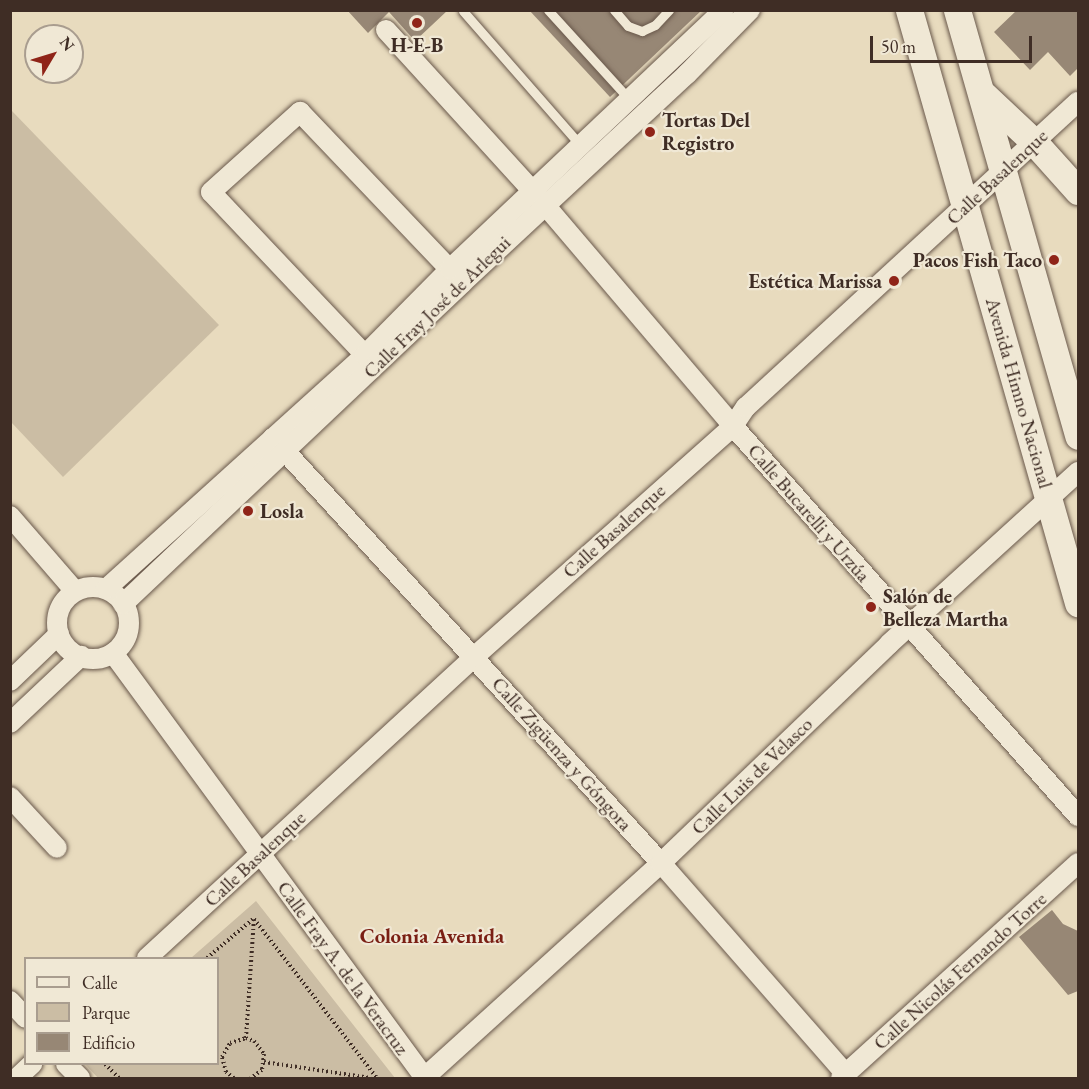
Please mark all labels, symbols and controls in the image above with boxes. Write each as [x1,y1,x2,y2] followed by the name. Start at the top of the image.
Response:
[410,16,424,30] marker: H-E-B
[24,24,84,84] north arrow
[873,24,1035,62] scale bar
[55,32,79,55] text: N
[391,33,443,57] place label: H-E-B
[881,35,916,58] text: 50 m
[662,108,750,155] place label: Tortas Del Registro
[941,124,1053,230] street label: Calle Basalenque
[643,125,657,139] marker: Tortas Del Registro
[358,231,516,383] street label: Calle Fray José de Arlegui
[913,248,1042,272] place label: Pacos Fish Taco
[1047,253,1061,267] marker: Pacos Fish Taco
[749,269,882,293] place label: Estética Marissa
[887,274,901,288] marker: Estética Marissa
[980,295,1058,491] street label: Avenida Himno Nacional
[743,439,875,587] street label: Calle Bucarelli y Urzúa
[558,479,670,583] street label: Calle Basalenque
[260,499,304,523] place label: Losla
[241,504,255,518] marker: Losla
[883,584,1008,631] place label: Salón de Belleza Martha
[864,600,878,614] marker: Salón de Belleza Martha
[487,672,637,836] street label: Calle Zigüenza y Góngora
[686,712,818,840] street label: Calle Luis de Velasco
[199,806,311,912] street label: Calle Basalenque
[272,877,414,1059] street label: Calle Fray A. de la Veracruz
[869,887,1051,1055] street label: Calle Nicolás Fernando Torre
[360,923,504,949] district label: Colonia Avenida
[24,957,219,1065] legend
[82,971,118,994] text: Calle
[82,1001,130,1024] text: Parque
[82,1031,135,1054] text: Edificio

